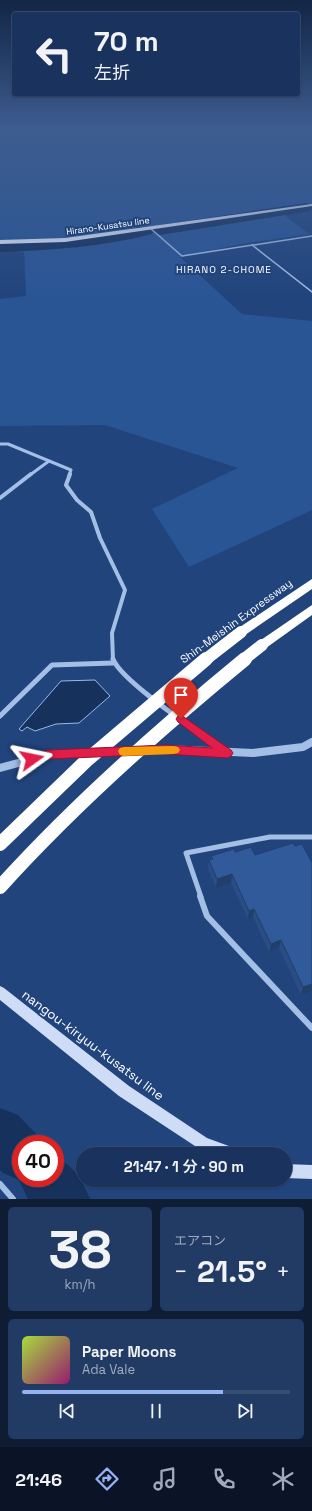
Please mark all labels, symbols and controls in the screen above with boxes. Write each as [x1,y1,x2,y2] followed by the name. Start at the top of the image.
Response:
[94,23,159,59] text: 70 m
[28,28,80,80] icon: left
[94,61,130,84] text: 左折
[65,214,151,238] street label: Hirano-Kusatsu line
[176,263,272,276] district label: HIRANO 2-CHOME
[177,576,295,666] street label: Shin-Meishin Expressway
[164,678,198,719] pin
[170,684,192,706] icon: arrive
[11,738,53,780] position arrow
[19,986,167,1104] street label: nangou-kiryuu-kusatsu line
[12,1135,64,1187] speed limit sign: 40
[124,1157,244,1176] text: 21:47 · 1 分 · 90 m
[49,1217,111,1283] text: 38
[174,1232,226,1249] text: エアコン
[197,1252,267,1291] text: 21.5°
[174,1257,188,1285] text: −
[276,1257,290,1285] text: +
[65,1276,95,1293] text: km/h
[82,1342,176,1361] text: Paper Moons
[82,1361,135,1378] text: Ada Vale
[56,1400,78,1422] icon: previous
[145,1400,167,1422] icon: pause
[234,1400,256,1422] icon: next
[93,1465,121,1493] icon: directions
[151,1465,179,1493] icon: music
[210,1465,238,1493] icon: phone
[269,1465,297,1493] icon: climate
[15,1468,62,1491] text: 21:46

